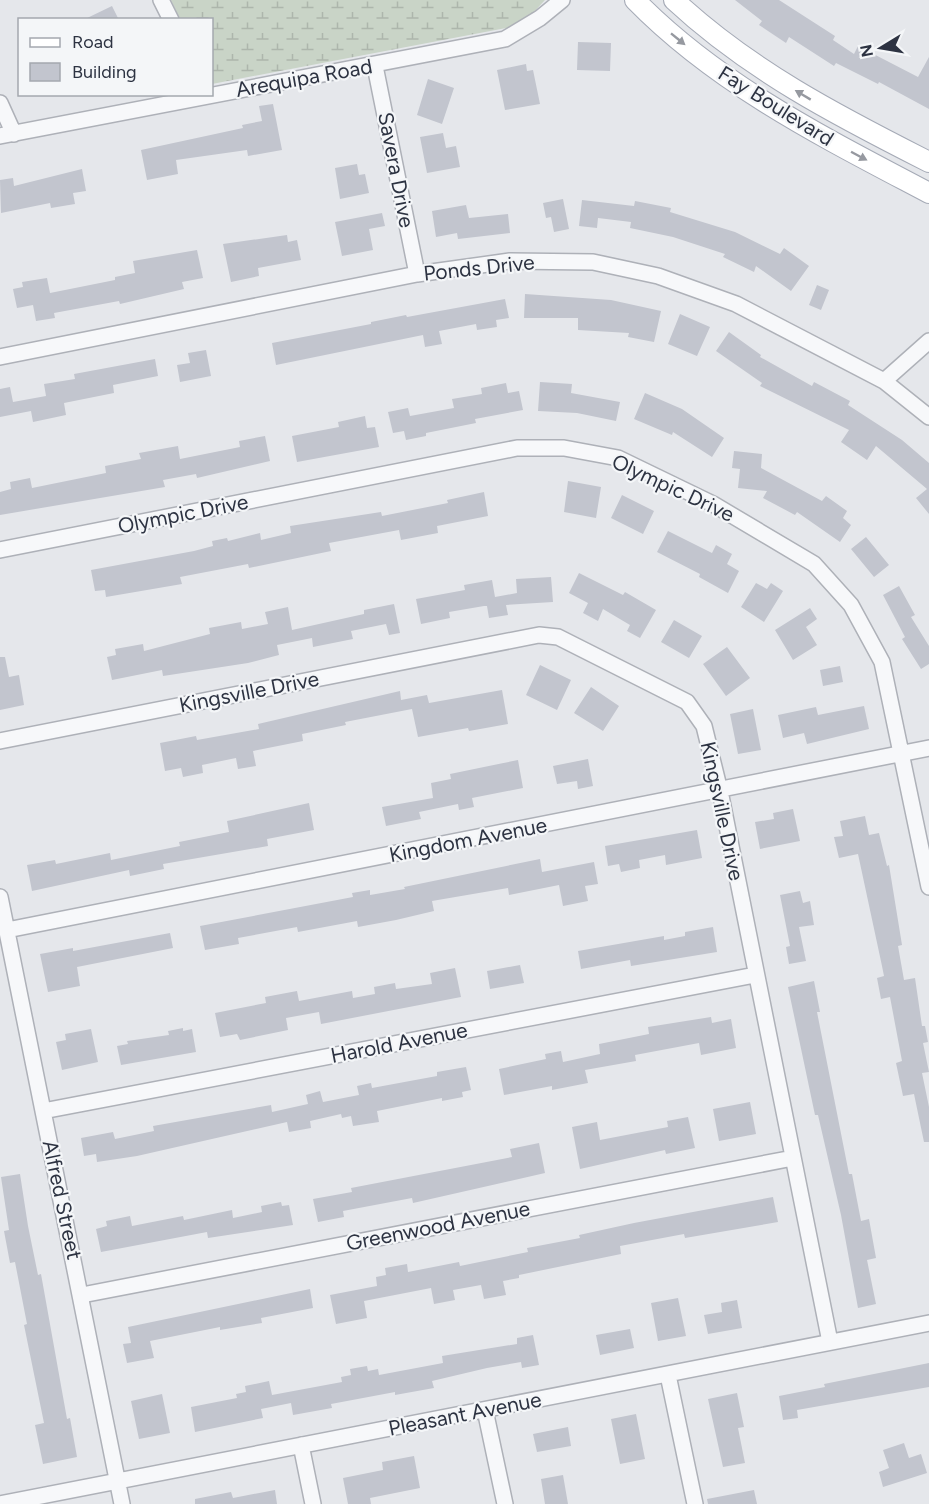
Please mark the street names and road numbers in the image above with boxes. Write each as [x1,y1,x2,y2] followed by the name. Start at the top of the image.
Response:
[234,53,374,102] street label: Arequipa Road
[714,60,839,151] street label: Fay Boulevard
[373,110,420,230] street label: Savera Drive
[422,249,536,286] street label: Ponds Drive
[608,448,738,527] street label: Olympic Drive
[116,489,250,538] street label: Olympic Drive
[177,666,321,717] street label: Kingsville Drive
[696,739,749,883] street label: Kingsville Drive
[387,812,549,867] street label: Kingdom Avenue
[328,1017,469,1068] street label: Harold Avenue
[38,1138,87,1262] street label: Alfred Street
[344,1195,532,1256] street label: Greenwood Avenue
[386,1386,544,1441] street label: Pleasant Avenue

